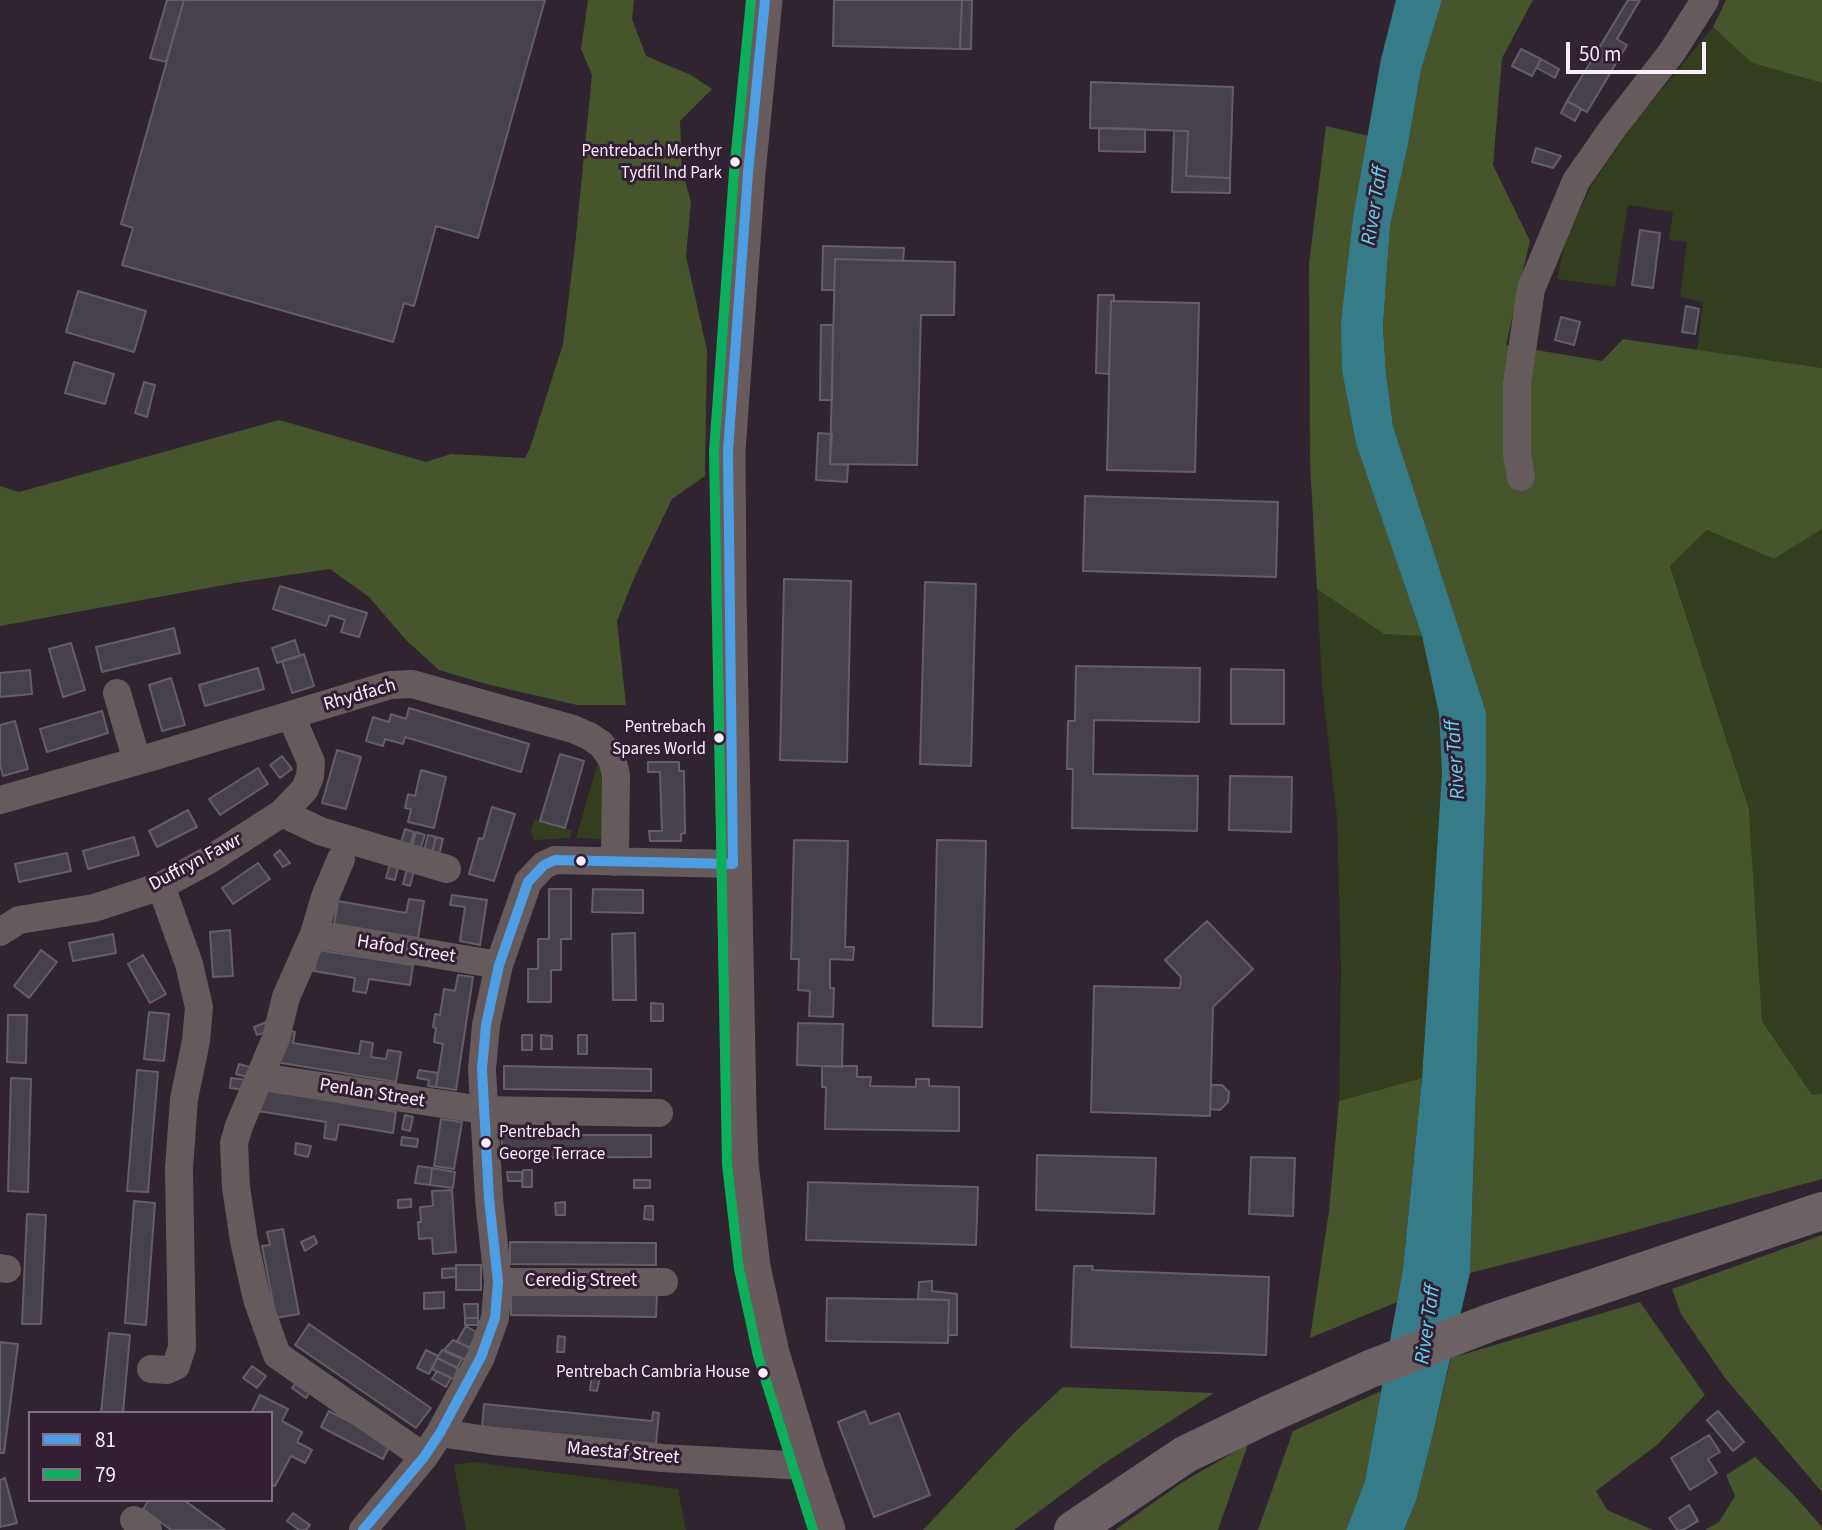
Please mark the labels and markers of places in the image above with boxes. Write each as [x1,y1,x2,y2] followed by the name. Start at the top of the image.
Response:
[581,142,722,182] place label: Pentrebach Merthyr Tydfil Ind Park
[728,155,742,169] marker: Pentrebach Merthyr Tydfil Ind Park
[612,718,706,758] place label: Pentrebach Spares World
[712,731,726,745] marker: Pentrebach Spares World
[574,854,588,868] unlabelled marker
[499,1123,605,1163] place label: Pentrebach George Terrace
[479,1136,493,1150] marker: Pentrebach George Terrace
[556,1363,750,1383] place label: Pentrebach Cambria House
[756,1366,770,1380] marker: Pentrebach Cambria House

